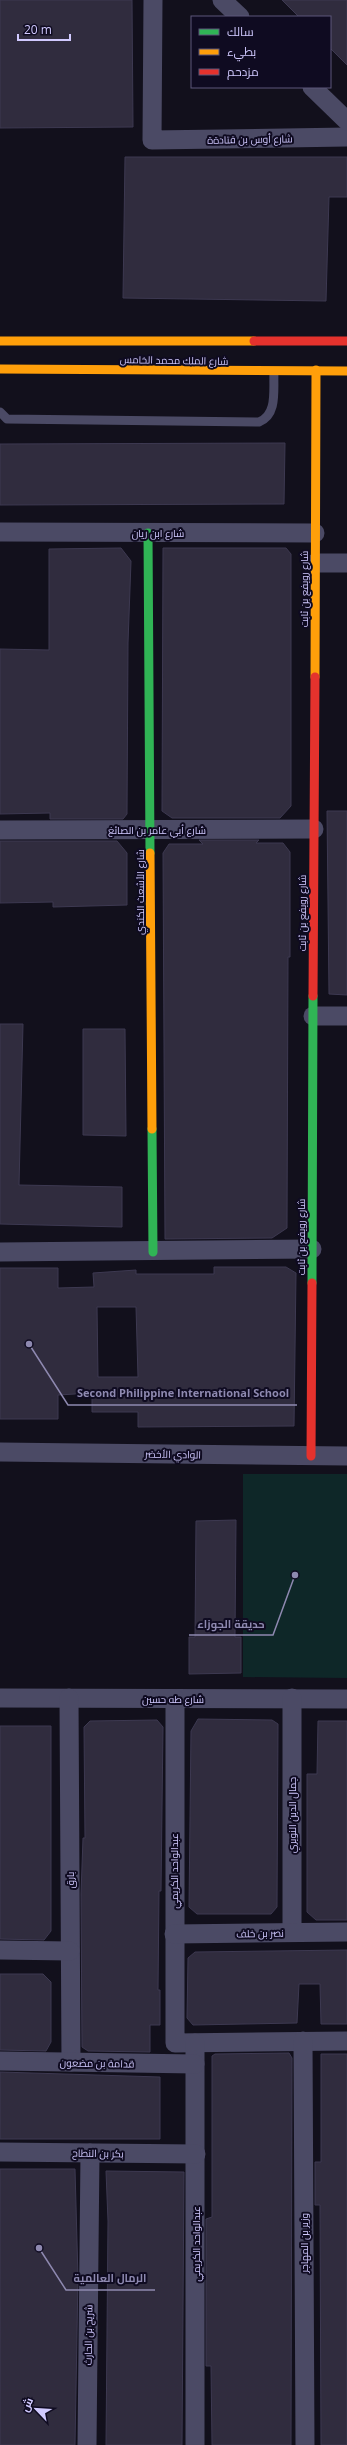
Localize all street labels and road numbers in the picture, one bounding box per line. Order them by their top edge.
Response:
street label: شارع أوس بن قتادةة [207,131,293,147]
street label: شارع الملك محمد الخامس [120,352,228,368]
street label: شارع ابن ريان [132,526,184,540]
street label: شارع رويفع بن ثابت [297,551,311,627]
street label: شارع أبي عامر بن الصائغ [108,823,206,838]
street label: شارع الأشعث الكندي [133,849,148,935]
street label: شارع رويفع بن ثابت [295,875,309,951]
street label: شارع رويفع بن ثابت [294,1199,308,1275]
street label: الوادي الأخضر [144,1446,201,1462]
street label: شارع طه حسين [142,1692,204,1706]
street label: جمال الدين النويري [285,1777,300,1853]
street label: عبدالواحد الكريمي [167,1833,182,1909]
street label: بارق [63,1872,77,1888]
street label: نصر بن خلف [236,1926,284,1940]
street label: قدامة بن مضعون [59,2055,135,2071]
street label: بكر بن النطاح [72,2146,124,2160]
street label: عبدالواحد الكريمي [189,2206,204,2282]
street label: وزير بن المهاجر [297,2213,311,2274]
street label: شريح بن الحارث [80,2305,96,2365]

